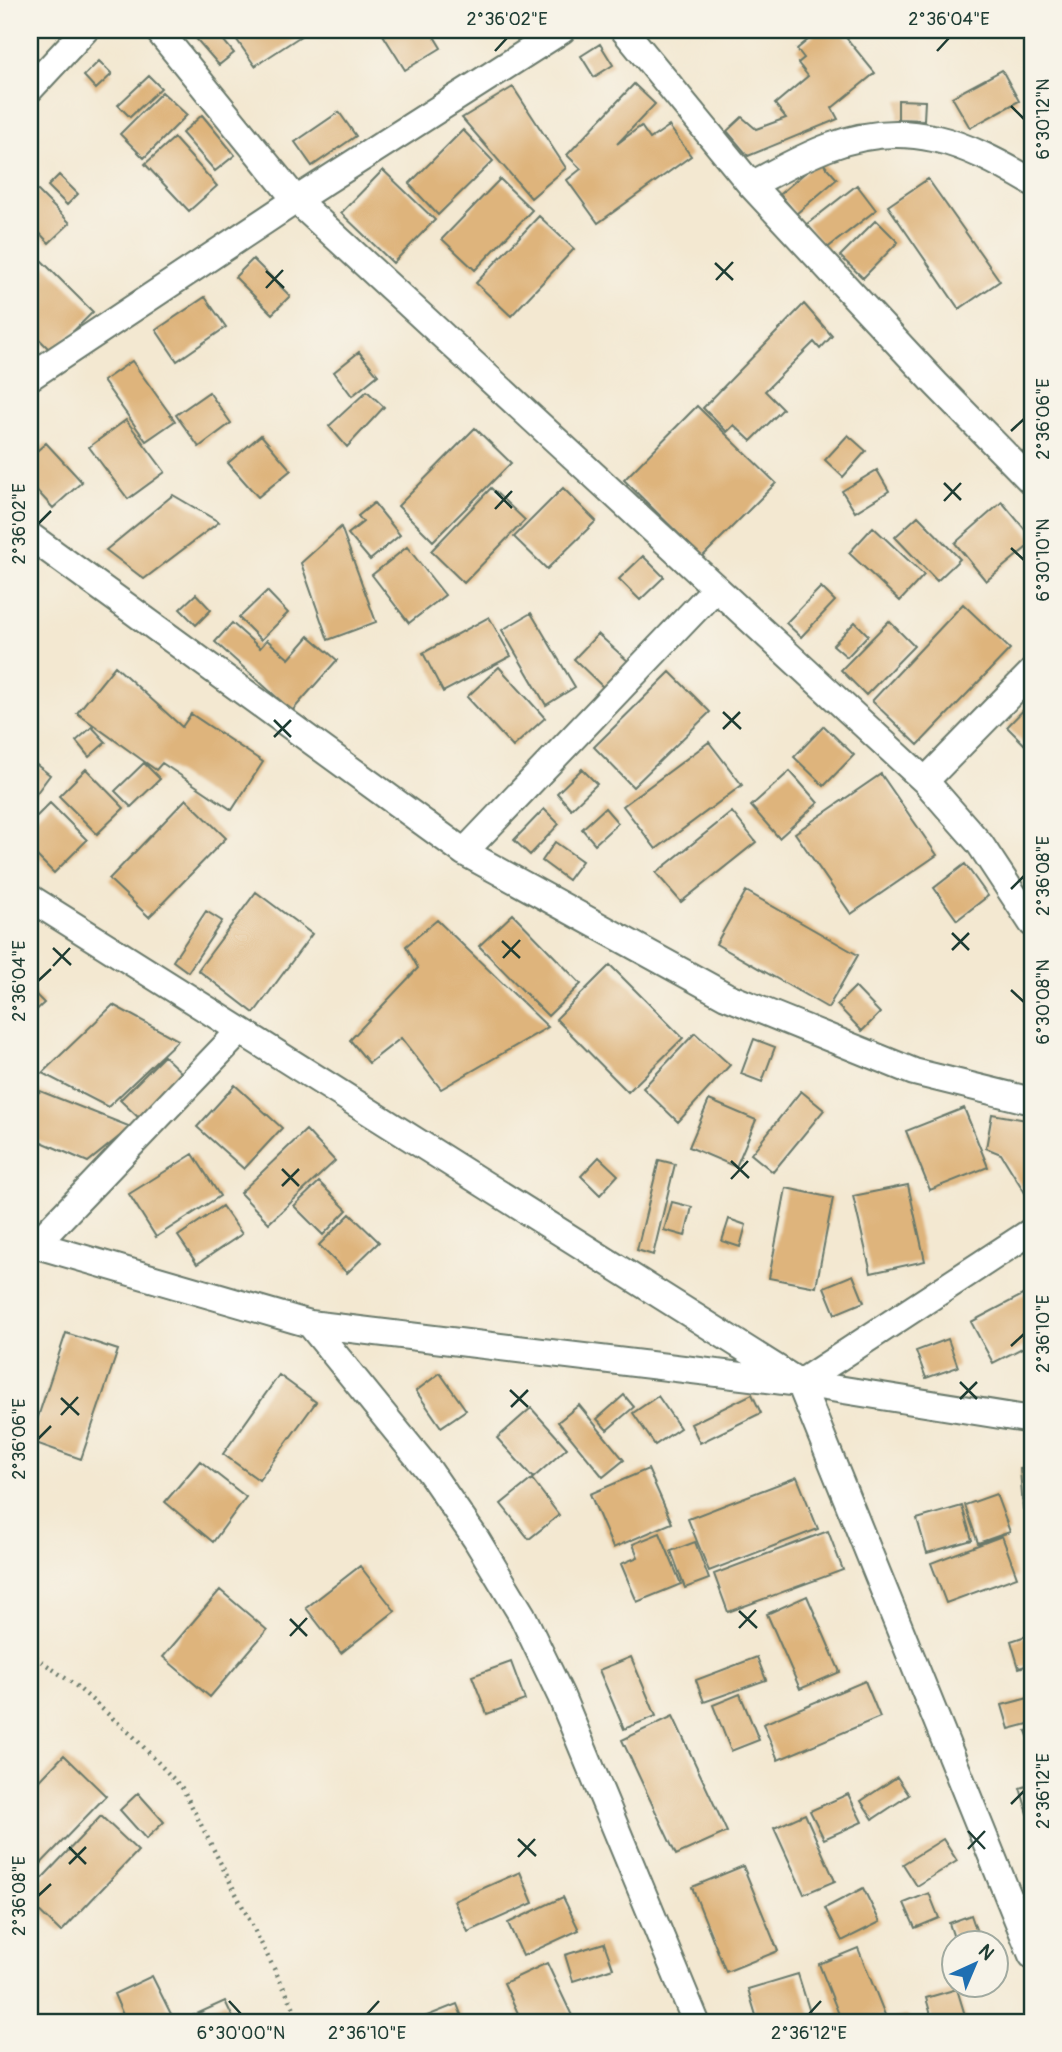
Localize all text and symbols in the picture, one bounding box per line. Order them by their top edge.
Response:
text: 2°36'02"E [466,8,548,31]
text: 2°36'04"E [908,8,990,31]
text: 6°30'12"N [1032,79,1055,159]
text: 2°36'06"E [1032,378,1055,460]
text: 2°36'02"E [8,483,31,565]
text: 6°30'10"N [1032,518,1055,602]
text: 2°36'08"E [1032,836,1055,916]
text: 2°36'04"E [8,940,31,1022]
text: 6°30'08"N [1032,959,1055,1045]
text: 2°36'10"E [1032,1295,1055,1373]
text: 2°36'06"E [8,1398,31,1480]
text: 2°36'12"E [1032,1753,1055,1829]
text: 2°36'08"E [8,1856,31,1936]
north arrow [940,1930,1010,2000]
text: N [973,1939,999,1966]
text: 6°30'00"N [197,2022,285,2045]
text: 2°36'10"E [328,2022,406,2045]
text: 2°36'12"E [771,2022,847,2045]

